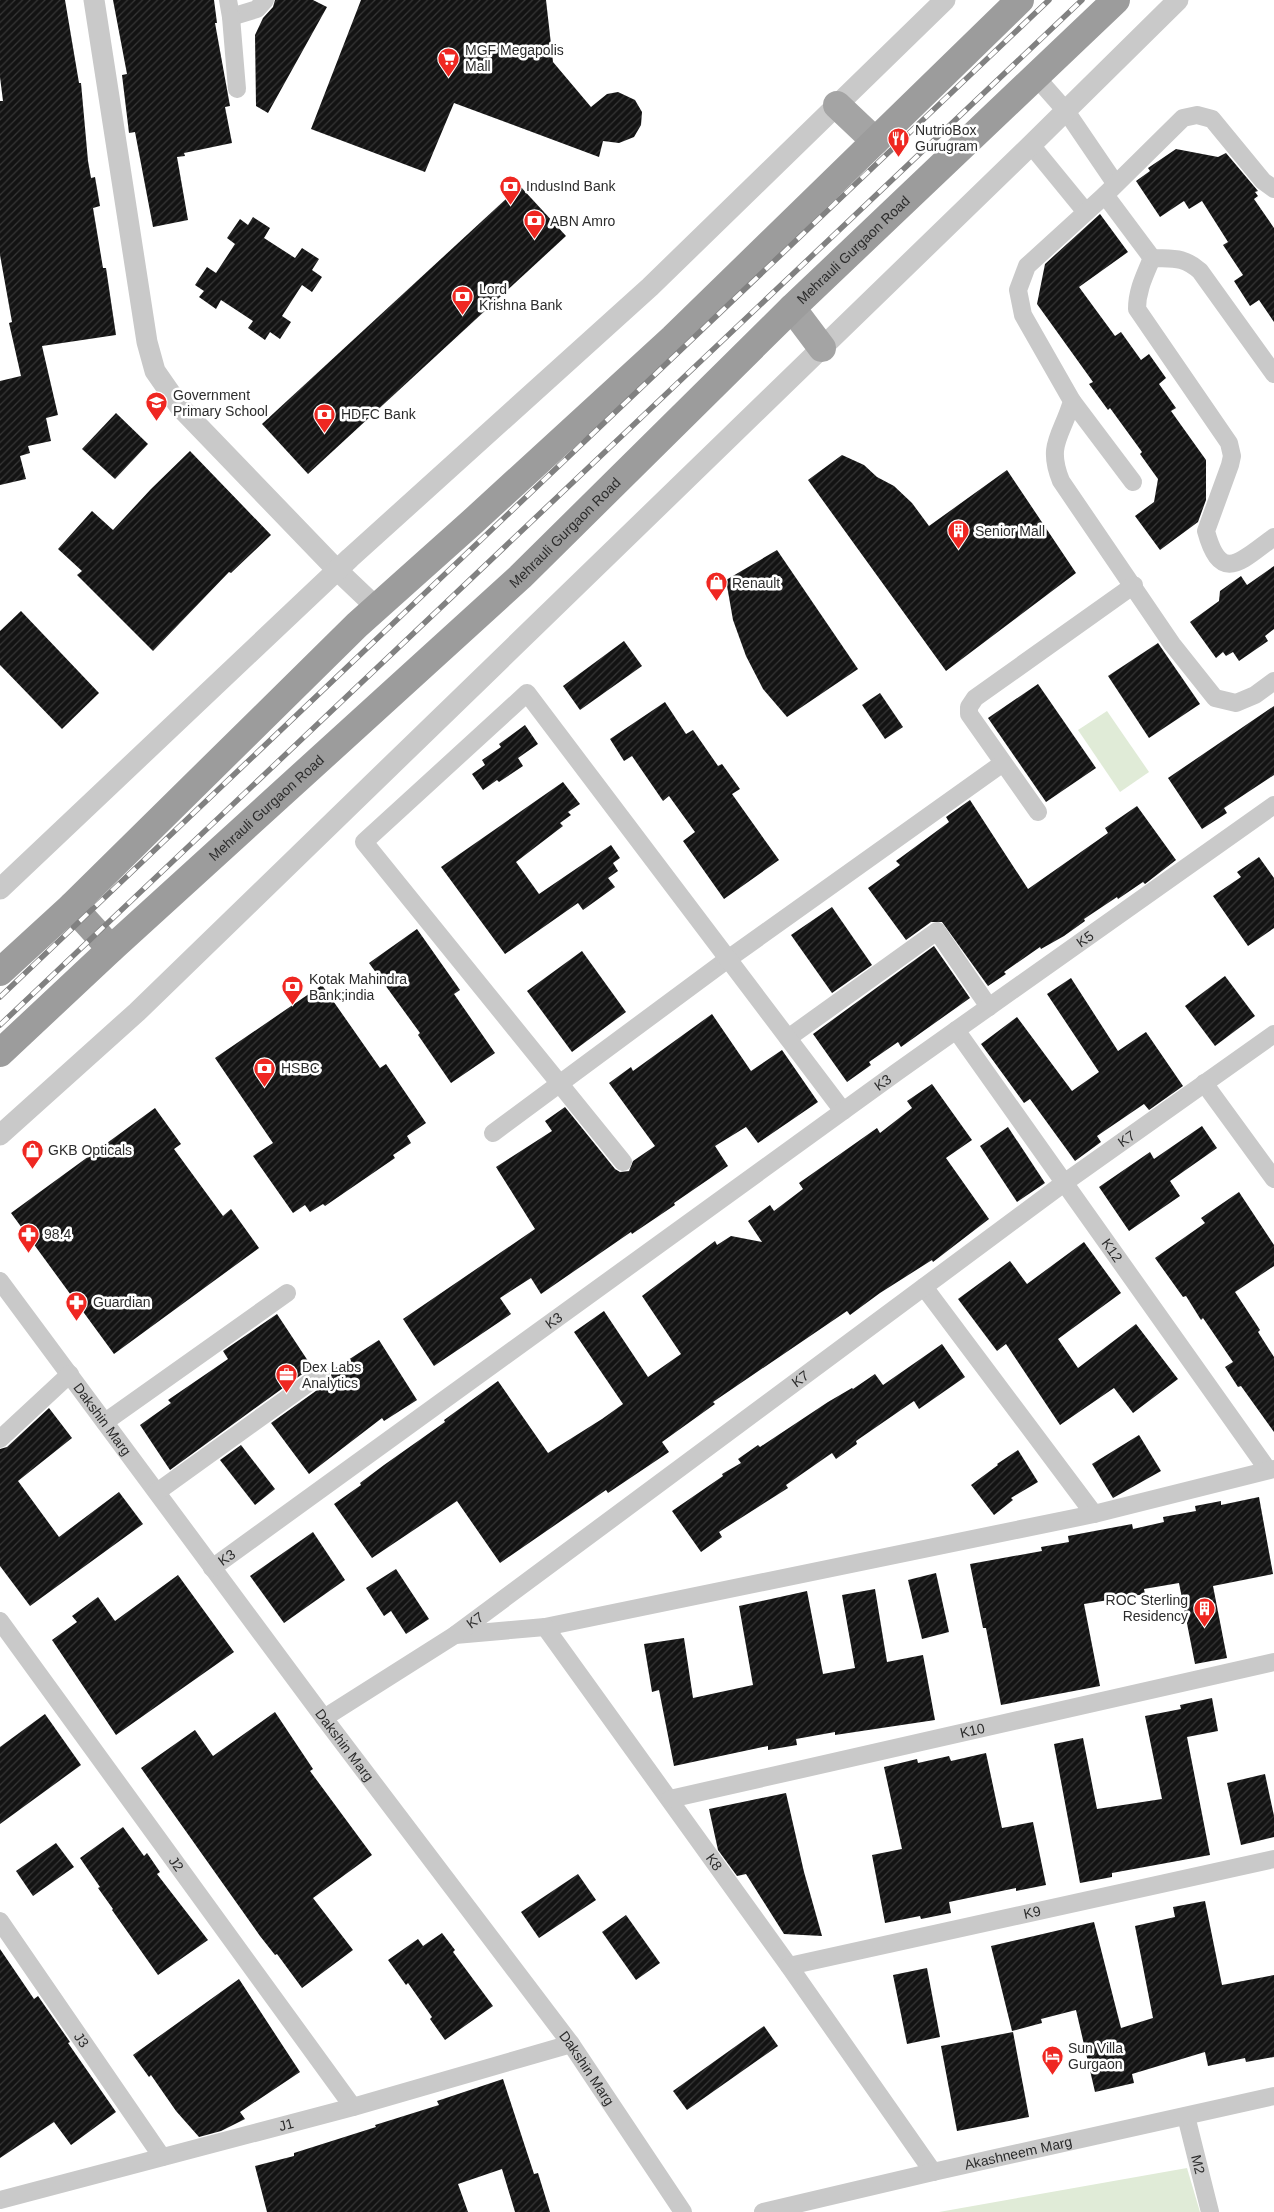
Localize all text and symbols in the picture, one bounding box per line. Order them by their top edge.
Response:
place label: MGF Megapolis Mall [465,42,564,74]
supermarket icon: MGF Megapolis Mall [437,46,461,77]
place label: NutrioBox Gurugram [915,122,978,154]
restaurant icon: NutrioBox Gurugram [887,126,911,157]
bank icon: IndusInd Bank [498,174,522,205]
place label: IndusInd Bank [526,178,617,194]
street label: Mehrauli Gurgaon Road [793,192,913,307]
bank icon: ABN Amro [522,209,546,240]
place label: ABN Amro [550,213,616,229]
place label: Lord Krishna Bank [479,281,563,313]
bank icon: Lord Krishna Bank [451,285,475,316]
place label: Government Primary School [173,387,268,419]
school or university icon: Government Primary School [145,391,169,422]
bank icon: HDFC Bank [313,402,337,433]
place label: HDFC Bank [341,406,417,422]
street label: Mehrauli Gurgaon Road [506,474,624,591]
building icon: Senior Mall [947,519,971,550]
place label: Senior Mall [975,523,1045,539]
shop icon: Renault [704,571,728,602]
place label: Renault [732,575,780,591]
street label: Mehrauli Gurgaon Road [206,752,327,864]
street label: K5 [1073,927,1097,950]
place label: Kotak Mahindra Bank;india [309,971,407,1003]
bank icon: Kotak Mahindra Bank;india [281,975,305,1006]
bank icon: HSBC [253,1056,277,1087]
place label: HSBC [281,1060,320,1076]
street label: K3 [871,1071,894,1094]
street label: K7 [1115,1127,1138,1150]
shop icon: GKB Opticals [20,1138,44,1169]
place label: GKB Opticals [48,1142,132,1158]
pharmacy icon: 98.4 [16,1222,40,1253]
place label: 98.4 [44,1226,71,1242]
street label: K12 [1098,1235,1126,1265]
pharmacy icon: Guardian [65,1290,89,1321]
place label: Guardian [93,1294,151,1310]
street label: K3 [542,1309,566,1332]
place label: Dex Labs Analytics [302,1359,361,1391]
office icon: Dex Labs Analytics [274,1363,298,1394]
street label: K7 [789,1367,812,1390]
street label: Dakshin Marg [70,1380,135,1459]
street label: K3 [215,1546,238,1569]
place label: ROC Sterling Residency [1106,1592,1188,1624]
building icon: ROC Sterling Residency [1192,1596,1216,1627]
street label: K7 [463,1608,487,1632]
street label: Dakshin Marg [312,1706,377,1784]
street label: K10 [958,1720,986,1741]
street label: K8 [703,1850,726,1874]
street label: J2 [165,1853,187,1875]
street label: K9 [1022,1903,1042,1922]
street label: Dakshin Marg [556,2028,618,2109]
street label: J3 [71,2029,92,2051]
place label: Sun Villa Gurgaon [1068,2040,1123,2072]
hotel icon: Sun Villa Gurgaon [1040,2044,1064,2075]
street label: J1 [277,2115,296,2134]
street label: Akashneem Marg [963,2133,1074,2173]
street label: M2 [1188,2153,1208,2176]

